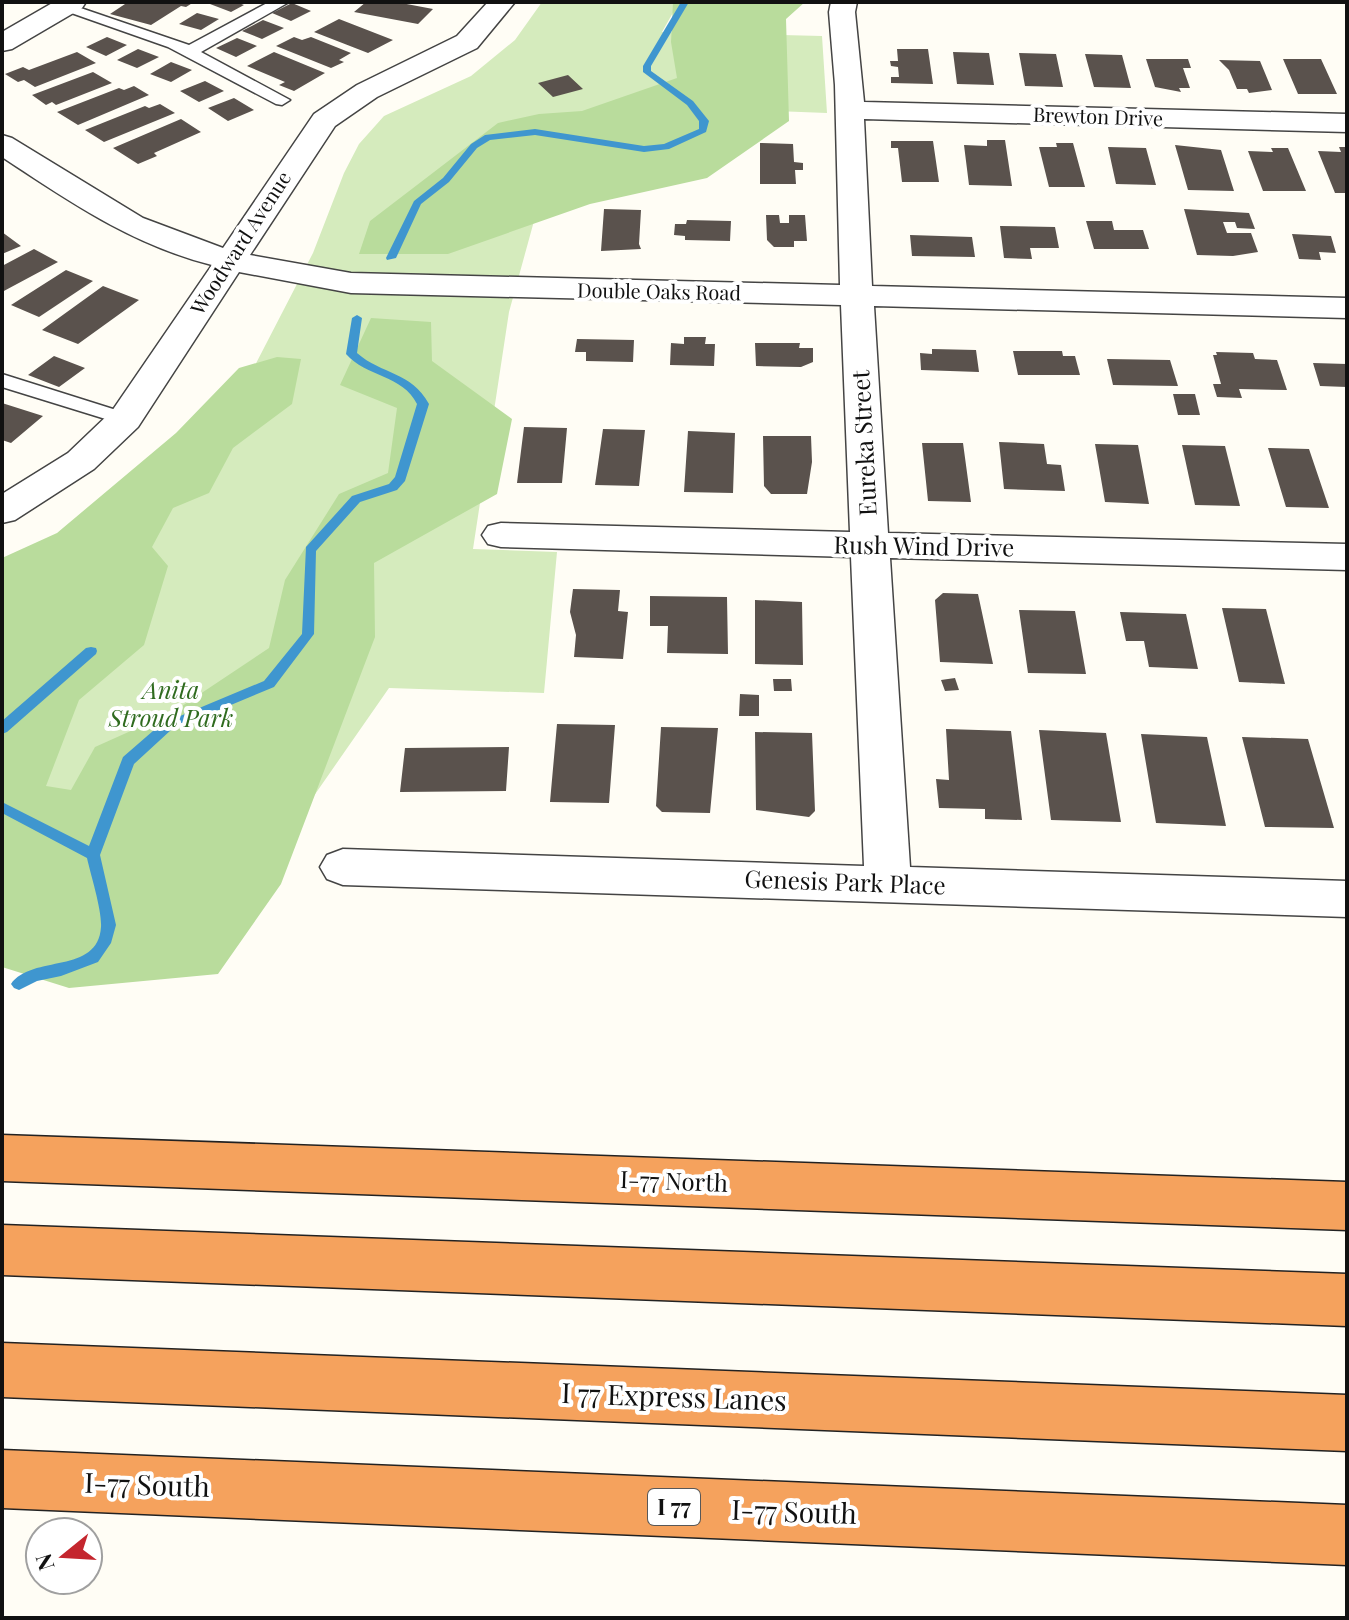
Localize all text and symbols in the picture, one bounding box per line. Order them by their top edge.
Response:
street label: Brewton Drive [1033,100,1164,131]
street label: Woodward Avenue [183,165,296,320]
street label: Double Oaks Road [577,276,742,305]
street label: Eureka Street [843,369,883,517]
street label: Rush Wind Drive [833,527,1015,563]
park label: Anita Stroud Park [108,673,233,733]
street label: Genesis Park Place [744,861,946,901]
street label: I-77 North [620,1162,729,1198]
street label: I 77 Express Lanes [561,1373,787,1418]
street label: I-77 South [84,1463,211,1504]
road number: I 77 [648,1489,700,1525]
street label: I-77 South [731,1490,858,1531]
north arrow [24,1516,104,1596]
text: N [27,1550,61,1575]

